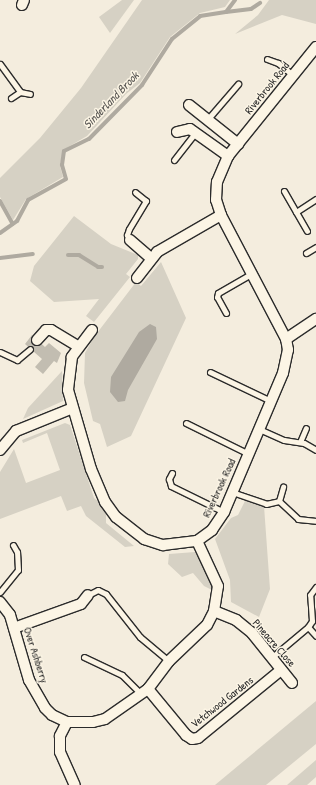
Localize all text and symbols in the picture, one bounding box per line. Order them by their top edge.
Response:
street label: Riverbrook Road [242,59,292,117]
water label: Sinderland Brook [80,68,142,132]
street label: Riverbrook Road [200,457,238,519]
street label: Pineacre Close [250,616,298,670]
street label: Over Ashberry [21,625,51,685]
street label: Vetchwood Gardens [188,673,256,731]

